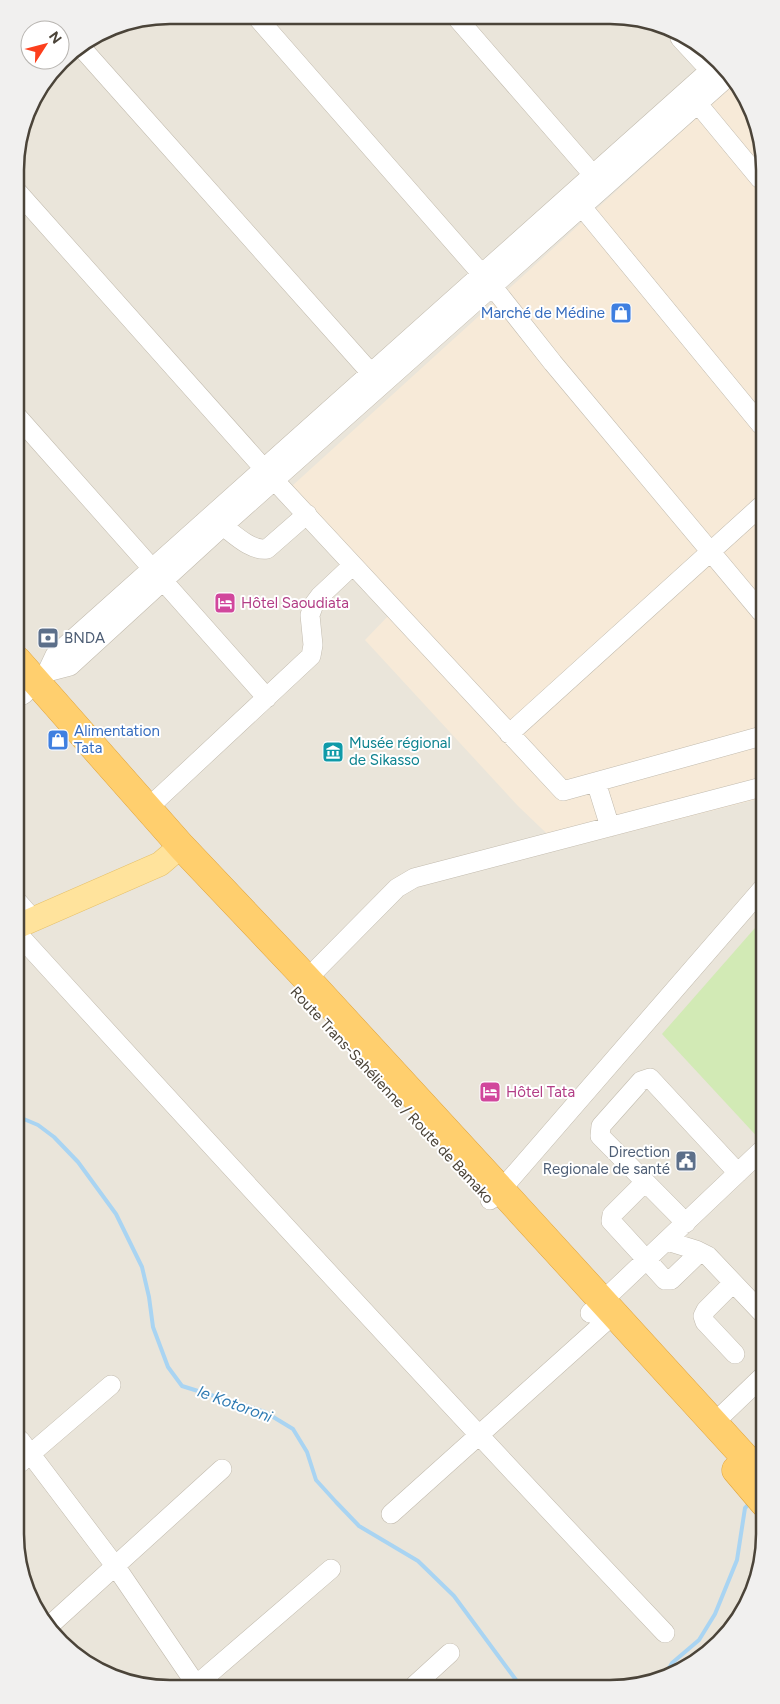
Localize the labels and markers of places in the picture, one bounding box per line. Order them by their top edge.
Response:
shop icon: Marché de Médine [609,301,633,325]
place label: Marché de Médine [481,304,605,322]
hotel icon: Hôtel Saoudiata [213,591,237,615]
place label: Hôtel Saoudiata [241,594,349,612]
bank icon: BNDA [36,626,60,650]
place label: BNDA [64,629,105,647]
place label: Alimentation Tata [74,722,160,757]
shop icon: Alimentation Tata [46,728,70,752]
place label: Musée régional de Sikasso [349,734,451,769]
museum icon: Musée régional de Sikasso [321,740,345,764]
hotel icon: Hôtel Tata [478,1080,502,1104]
place label: Hôtel Tata [506,1083,575,1101]
place label: Direction Regionale de santé [543,1143,670,1178]
public building icon: Direction Regionale de santé [674,1149,698,1173]

